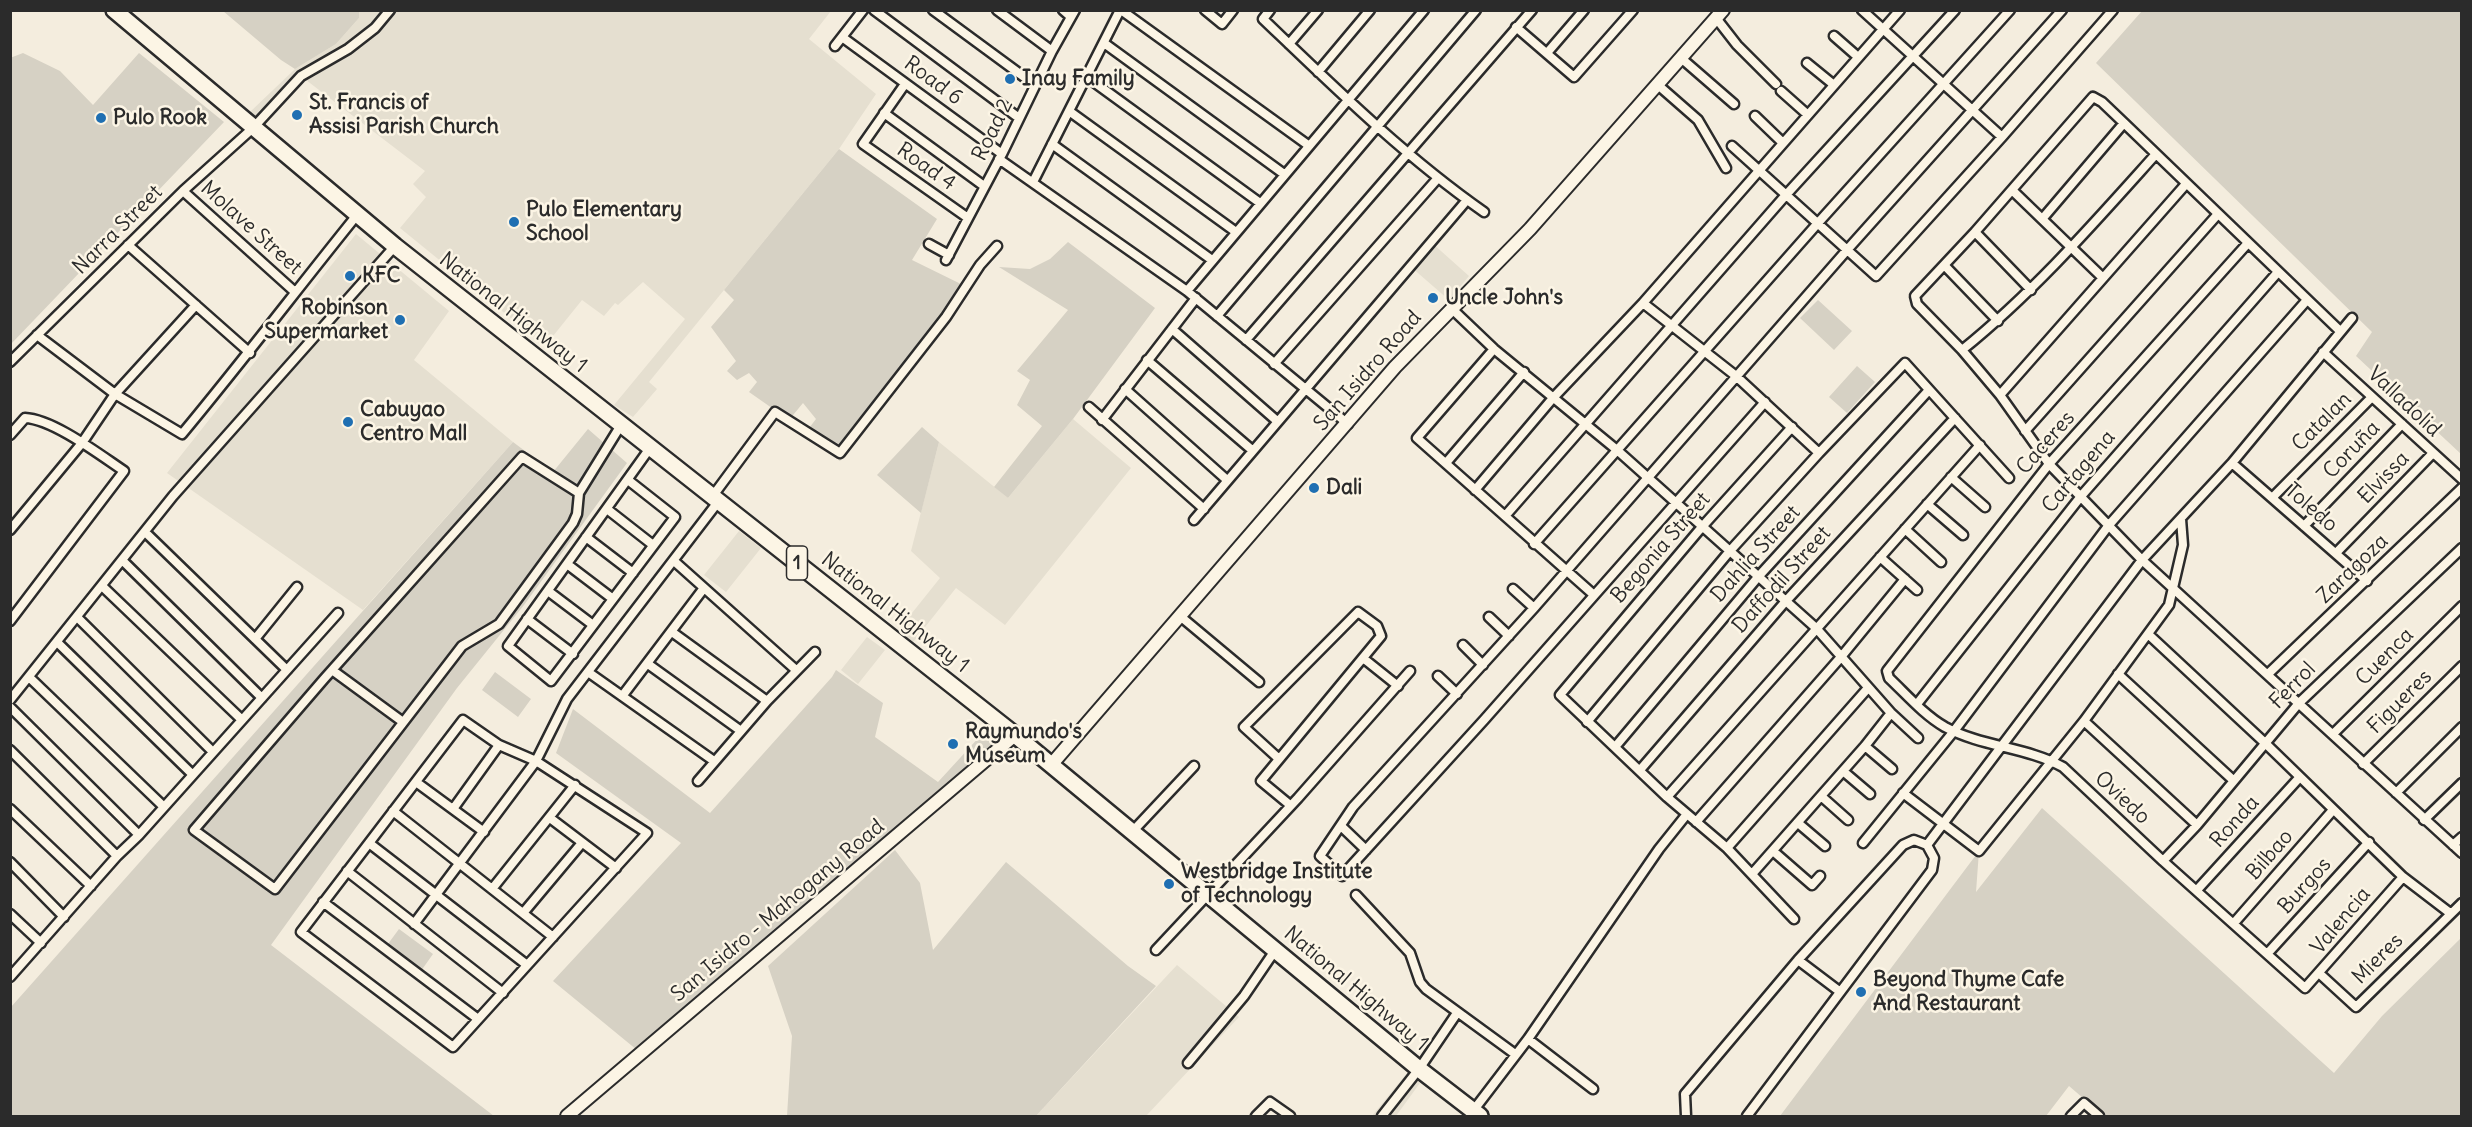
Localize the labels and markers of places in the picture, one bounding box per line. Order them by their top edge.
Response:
place label: Inay Family [1022,66,1135,92]
marker: Inay Family [1003,72,1017,86]
place label: St. Francis of Assisi Parish Church [309,90,499,140]
place label: Pulo Rook [113,105,207,131]
marker: St. Francis of Assisi Parish Church [290,108,304,122]
marker: Pulo Rook [94,111,108,125]
place label: Pulo Elementary School [526,197,682,247]
marker: Pulo Elementary School [507,215,521,229]
place label: KFC [362,263,400,289]
marker: KFC [343,269,357,283]
place label: Uncle John's [1445,285,1563,311]
marker: Uncle John's [1426,291,1440,305]
place label: Robinson Supermarket [264,295,388,345]
marker: Robinson Supermarket [393,313,407,327]
place label: Cabuyao Centro Mall [360,397,467,447]
marker: Cabuyao Centro Mall [341,415,355,429]
place label: Dali [1326,475,1362,501]
marker: Dali [1307,481,1321,495]
place label: Raymundo's Museum [965,719,1082,769]
marker: Raymundo's Museum [946,737,960,751]
place label: Westbridge Institute of Technology [1181,859,1373,909]
marker: Westbridge Institute of Technology [1162,877,1176,891]
place label: Beyond Thyme Cafe And Restaurant [1873,967,2064,1017]
marker: Beyond Thyme Cafe And Restaurant [1854,985,1868,999]

